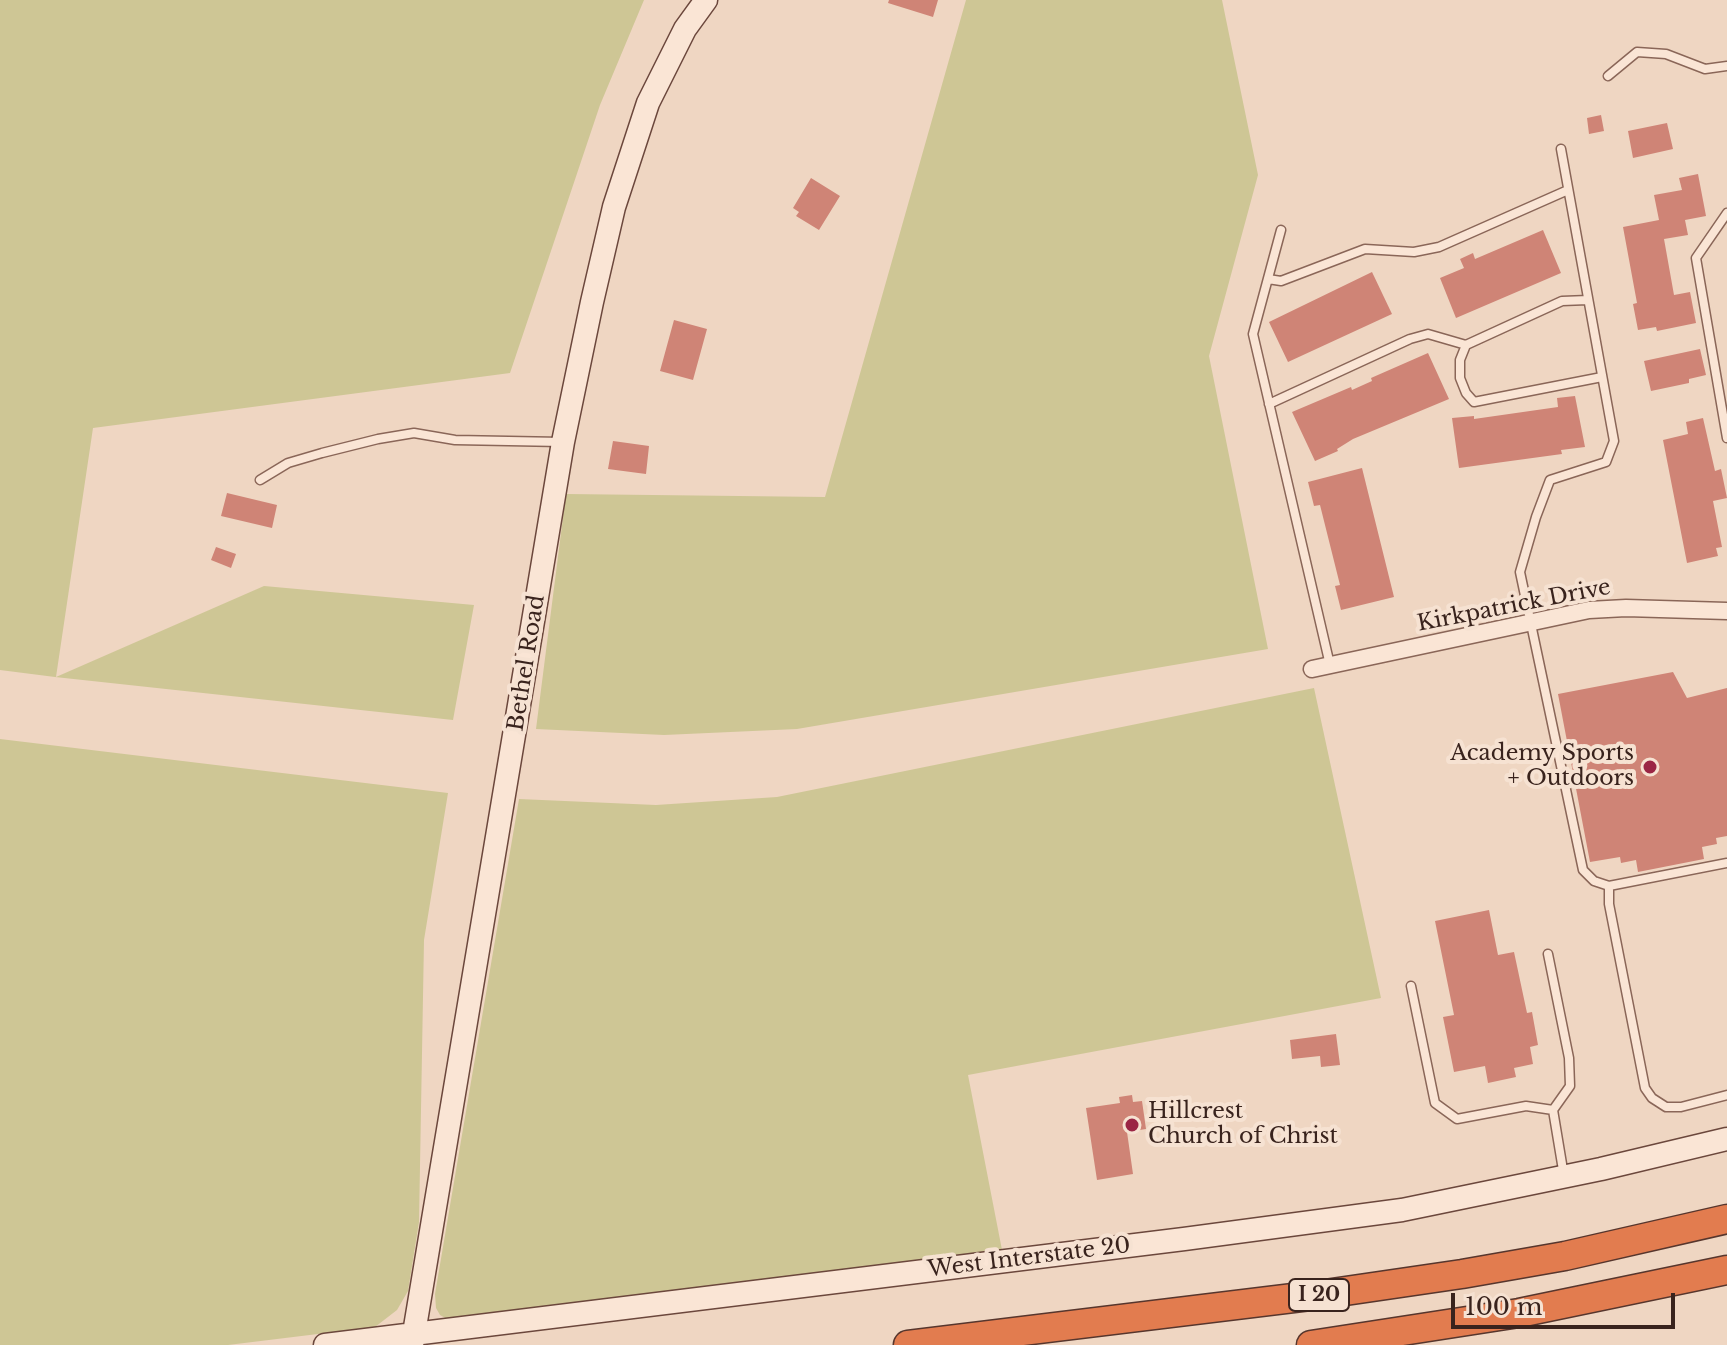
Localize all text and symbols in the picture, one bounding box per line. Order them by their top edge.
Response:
street label: Kirkpatrick Drive [1415,574,1613,638]
street label: Bethel Road [503,593,551,733]
place label: Academy Sports + Outdoors [1450,741,1634,792]
marker: Academy Sports + Outdoors [1641,758,1659,776]
place label: Hillcrest Church of Christ [1148,1099,1338,1150]
marker: Hillcrest Church of Christ [1123,1116,1141,1134]
street label: West Interstate 20 [926,1232,1132,1284]
scale bar [1455,1277,1679,1327]
road number: I 20 [1289,1279,1349,1311]
text: 100 m [1465,1292,1543,1321]

